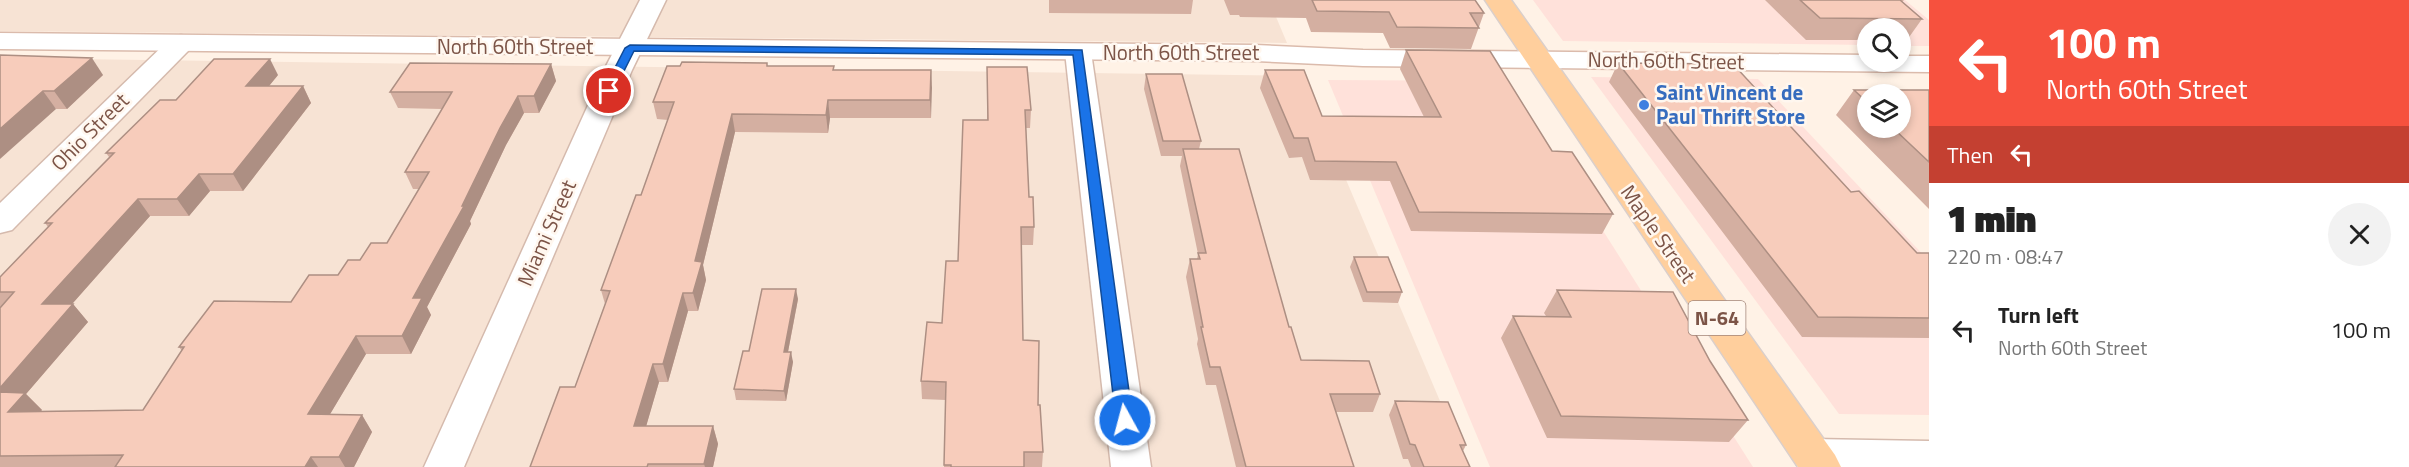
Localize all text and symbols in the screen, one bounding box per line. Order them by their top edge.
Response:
text: 100 m [2046,10,2161,74]
map controls [1857,18,1911,138]
button: search [1857,18,1911,72]
icon: left [1947,24,2025,102]
street label: North 60th Street [437,30,594,62]
street label: North 60th Street [1103,36,1260,68]
street label: North 60th Street [1587,43,1745,77]
pin [583,65,634,116]
text: North 60th Street [2046,68,2247,109]
icon: arrive [592,74,625,107]
place label: Saint Vincent de Paul Thrift Store [1656,76,1805,132]
street label: Ohio Street [43,84,136,178]
button: layers [1857,84,1911,138]
marker: Saint Vincent de Paul Thrift Store [1637,98,1651,112]
text: Then [1947,138,1993,172]
icon: left [2005,138,2038,171]
street label: Miami Street [508,174,584,291]
street label: Maple Street [1613,178,1705,290]
text: 1 min [1947,191,2036,246]
button: close [2328,203,2391,266]
text: 220 m · 08:47 [1947,241,2064,272]
text: Turn left [1998,298,2079,332]
road number: N-64 [1688,301,1746,335]
text: 100 m [2331,313,2391,347]
icon: left [1947,314,1980,347]
text: North 60th Street [1998,332,2147,363]
position arrow [1093,388,1157,452]

